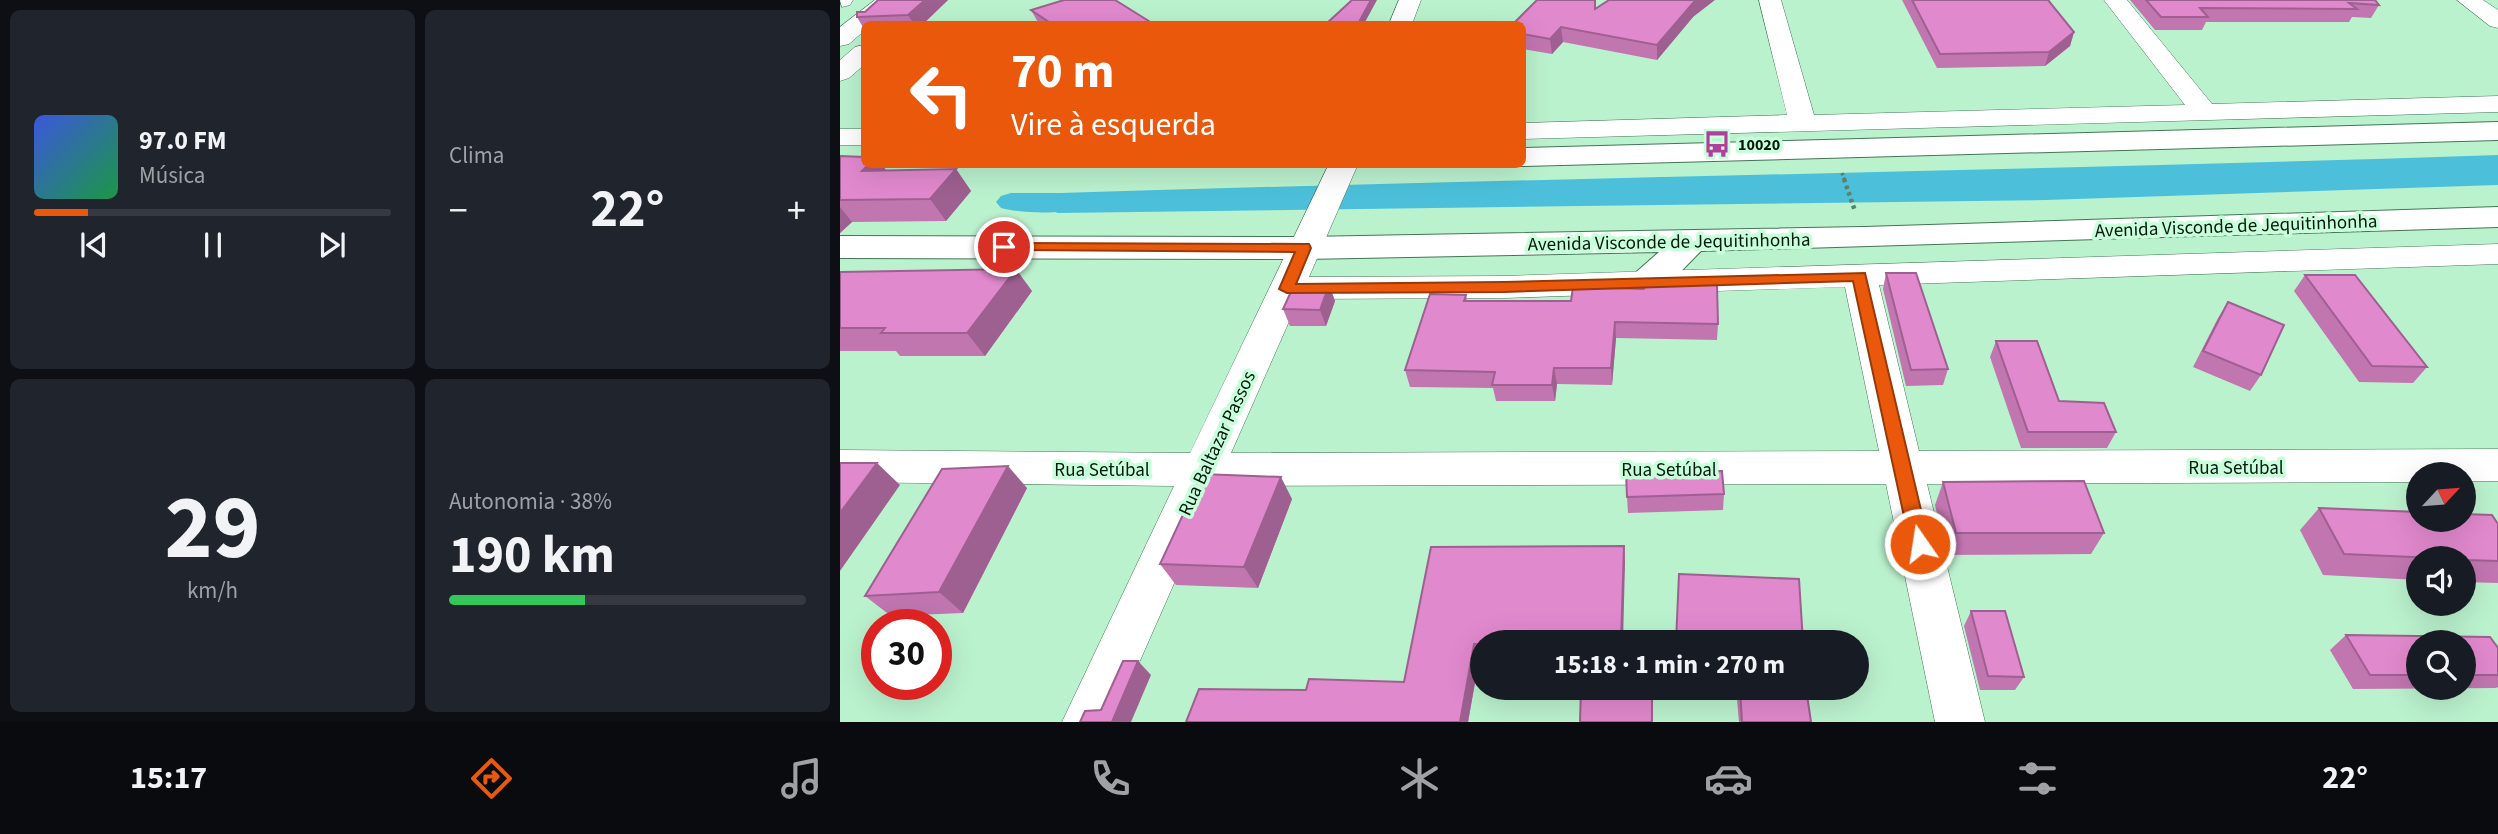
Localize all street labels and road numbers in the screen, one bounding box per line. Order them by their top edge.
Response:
street label: Avenida Visconde de Jequitinhonha [2094,208,2378,245]
street label: Avenida Visconde de Jequitinhonha [1527,227,1811,258]
street label: Rua Baltazar Passos [1172,367,1263,520]
street label: Rua Setúbal [2188,455,2284,482]
street label: Rua Setúbal [1054,457,1150,484]
street label: Rua Setúbal [1621,457,1717,484]

